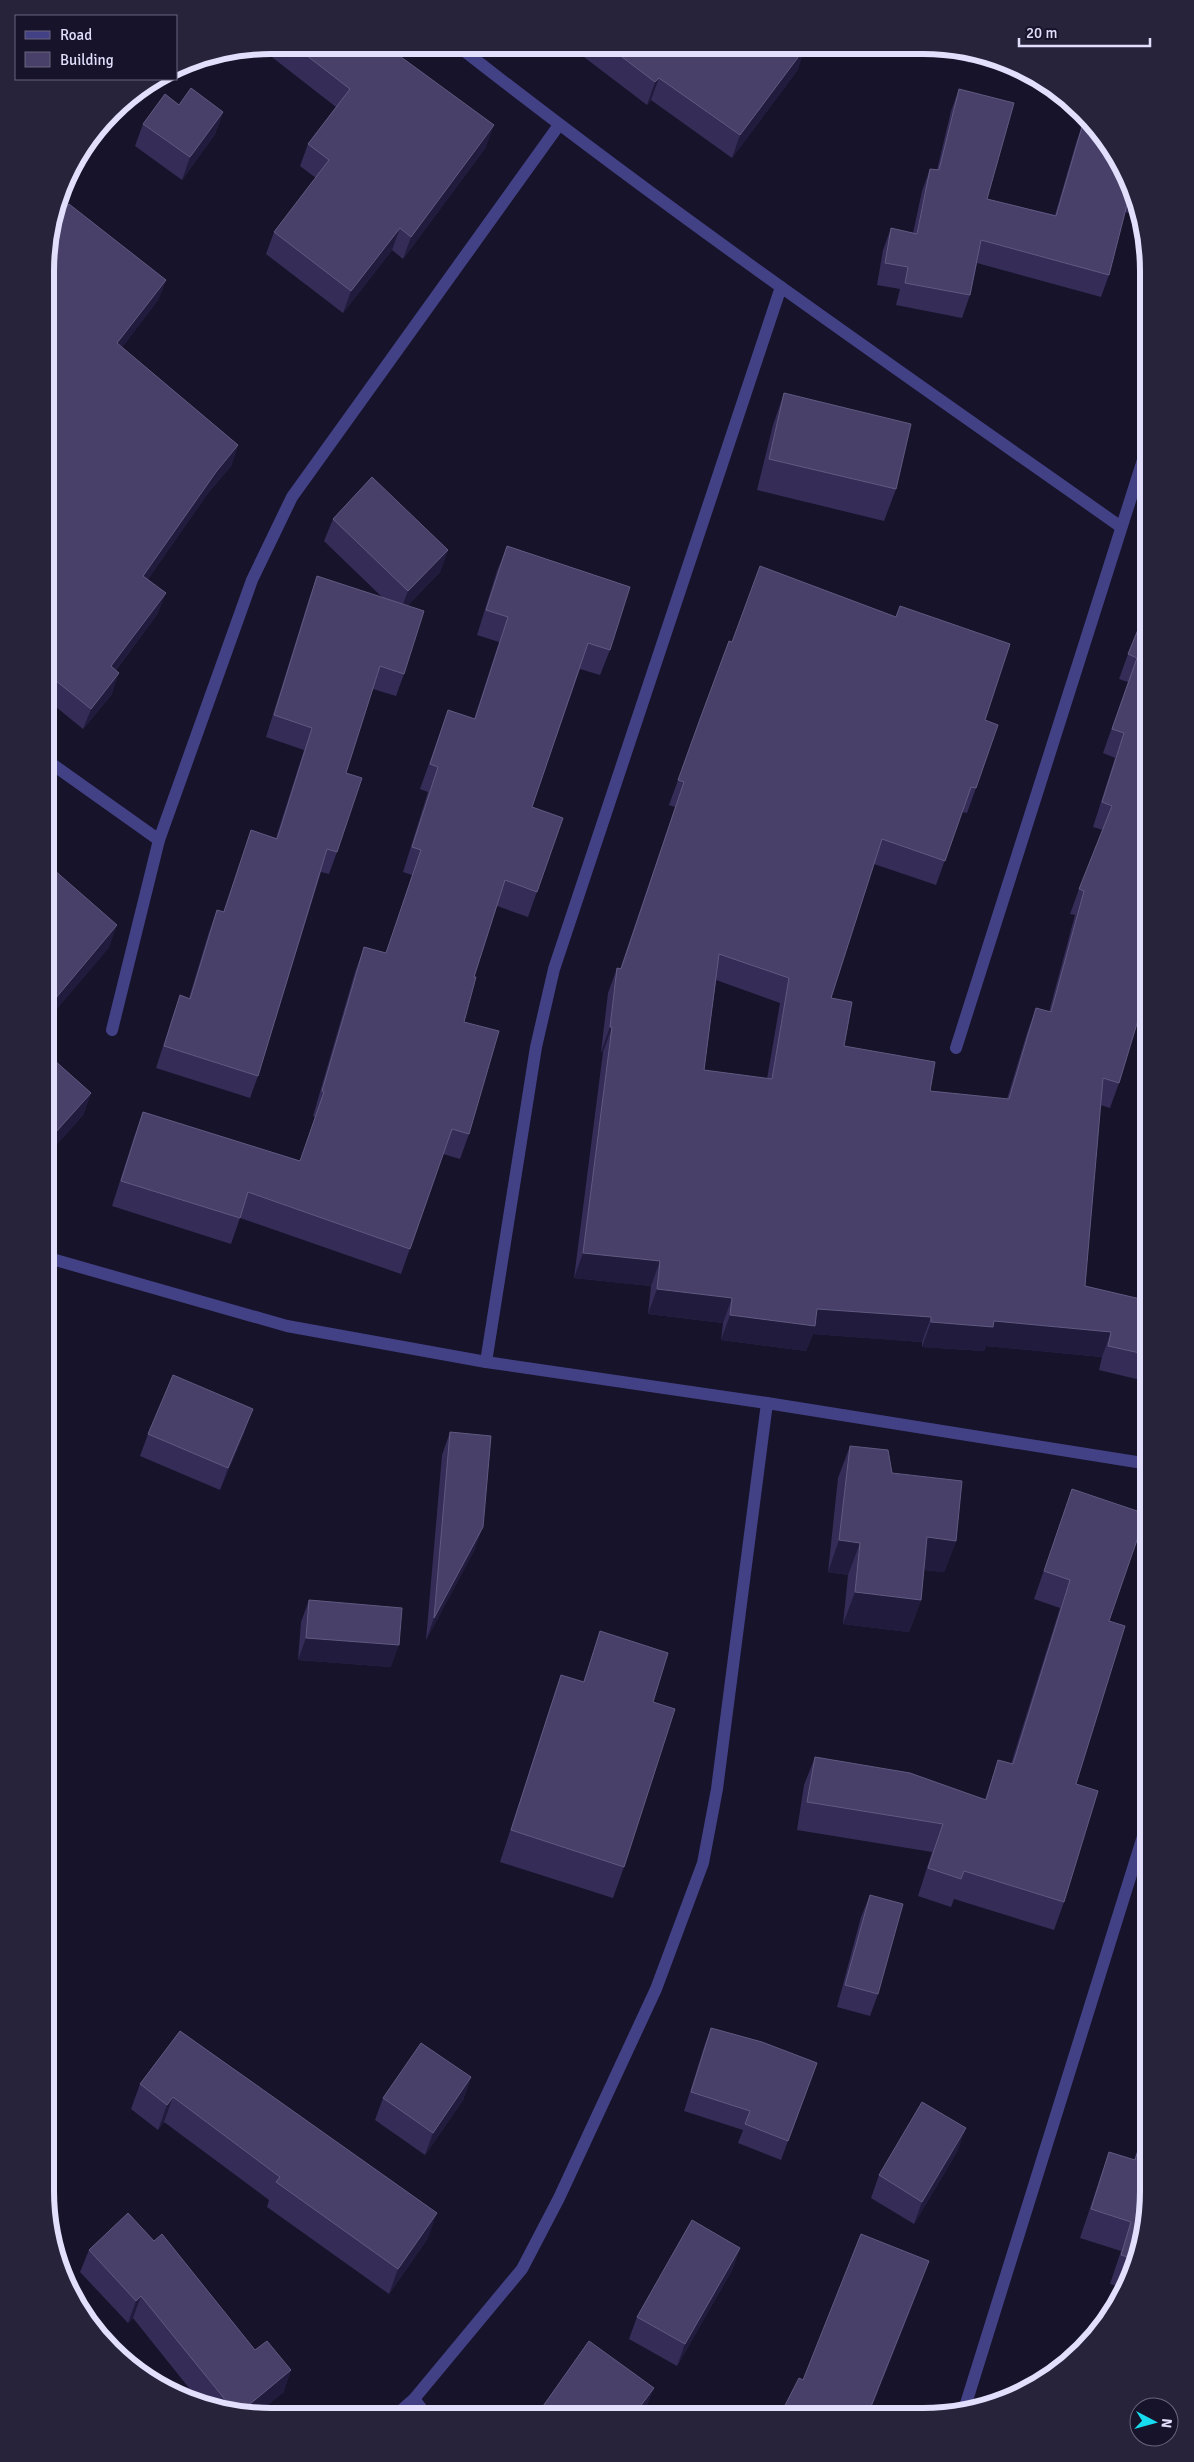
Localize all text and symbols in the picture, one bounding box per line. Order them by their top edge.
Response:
legend [15,15,178,80]
scale bar [1019,15,1150,47]
text: 20 m [1026,24,1057,42]
text: Road [60,26,92,44]
text: Building [60,51,114,69]
north arrow [1129,2397,1179,2447]
text: N [1157,2418,1175,2429]

